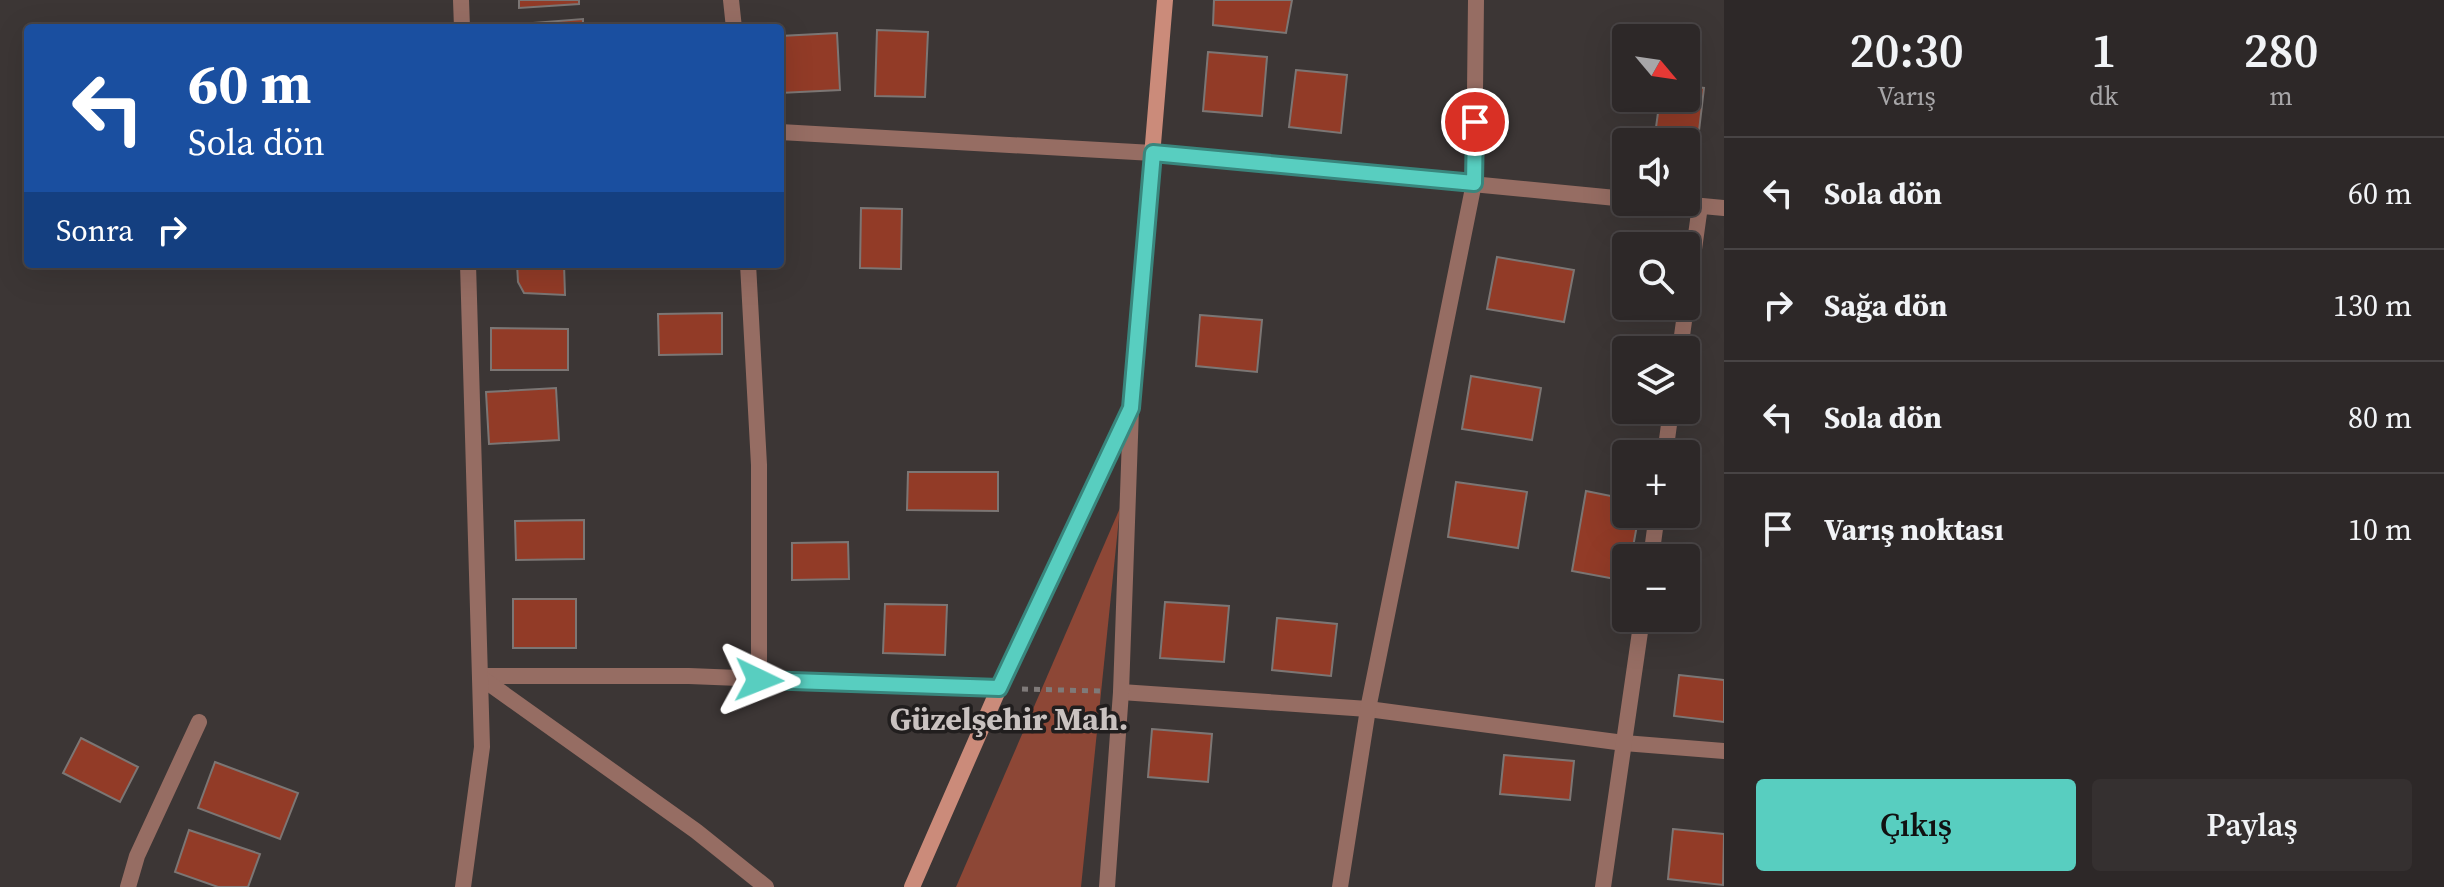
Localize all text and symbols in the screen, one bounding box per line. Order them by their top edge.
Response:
text: 20:30 [1849,17,1964,83]
text: 1 [2091,17,2116,83]
text: 280 [2244,17,2319,83]
north arrow [1612,24,1700,112]
map controls [1612,24,1700,632]
text: 60 m [188,45,311,122]
icon: left [56,56,160,160]
text: Varış [1877,78,1936,114]
text: dk [2089,78,2118,114]
text: m [2269,78,2293,114]
pin [1441,88,1509,156]
icon: arrive [1453,100,1497,144]
text: Sola dön [188,118,325,167]
button: sound [1612,128,1700,216]
icon: left [1756,171,1800,215]
text: Sola dön [1824,173,1942,214]
text: 60 m [2348,173,2412,214]
icon: right [150,208,194,252]
text: Sonra [56,210,134,251]
button: search [1612,232,1700,320]
icon: right [1756,283,1800,327]
text: Sağa dön [1824,285,1947,326]
text: 130 m [2333,285,2412,326]
button: layers [1612,336,1700,424]
icon: left [1756,395,1800,439]
text: Sola dön [1824,397,1942,438]
text: 80 m [2348,397,2412,438]
button: + [1612,440,1700,528]
icon: arrive [1756,507,1800,551]
text: Varış noktası [1824,509,2004,550]
text: 10 m [2348,509,2412,550]
button: − [1612,544,1700,632]
position arrow [717,638,801,722]
district label: Güzelşehir Mah. [890,697,1128,741]
button: Çıkış [1756,779,2076,871]
button: Paylaş [2092,779,2412,871]

